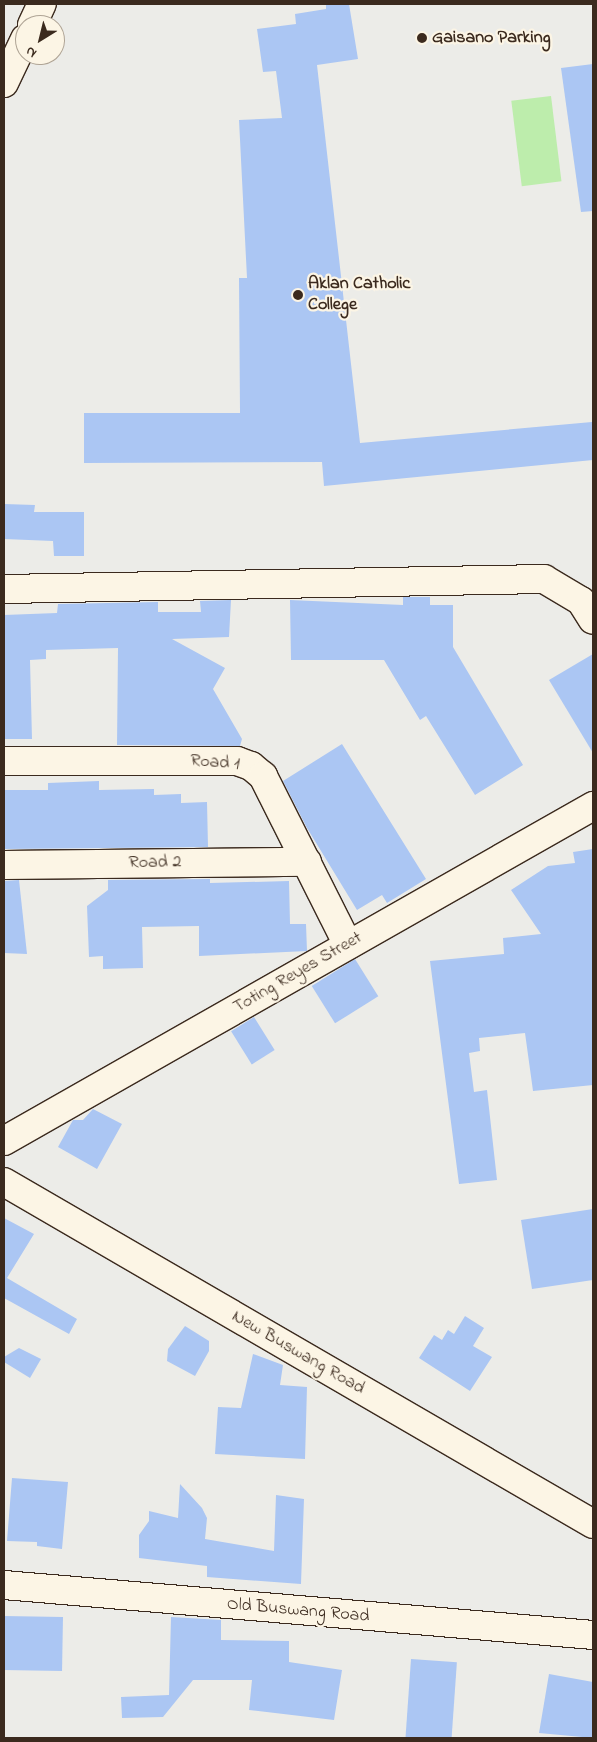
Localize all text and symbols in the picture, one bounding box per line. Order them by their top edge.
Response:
north arrow [15,15,65,65]
place label: Gaisano Parking [432,27,551,49]
marker: Gaisano Parking [416,32,428,44]
text: N [21,40,41,63]
place label: Aklan Catholic College [308,274,410,316]
marker: Aklan Catholic College [292,289,304,301]
street label: Road 1 [190,751,240,775]
street label: Road 2 [129,852,181,874]
street label: Toting Reyes Street [230,927,366,1019]
street label: New Buswang Road [228,1306,368,1400]
street label: Old Buswang Road [226,1594,370,1628]

